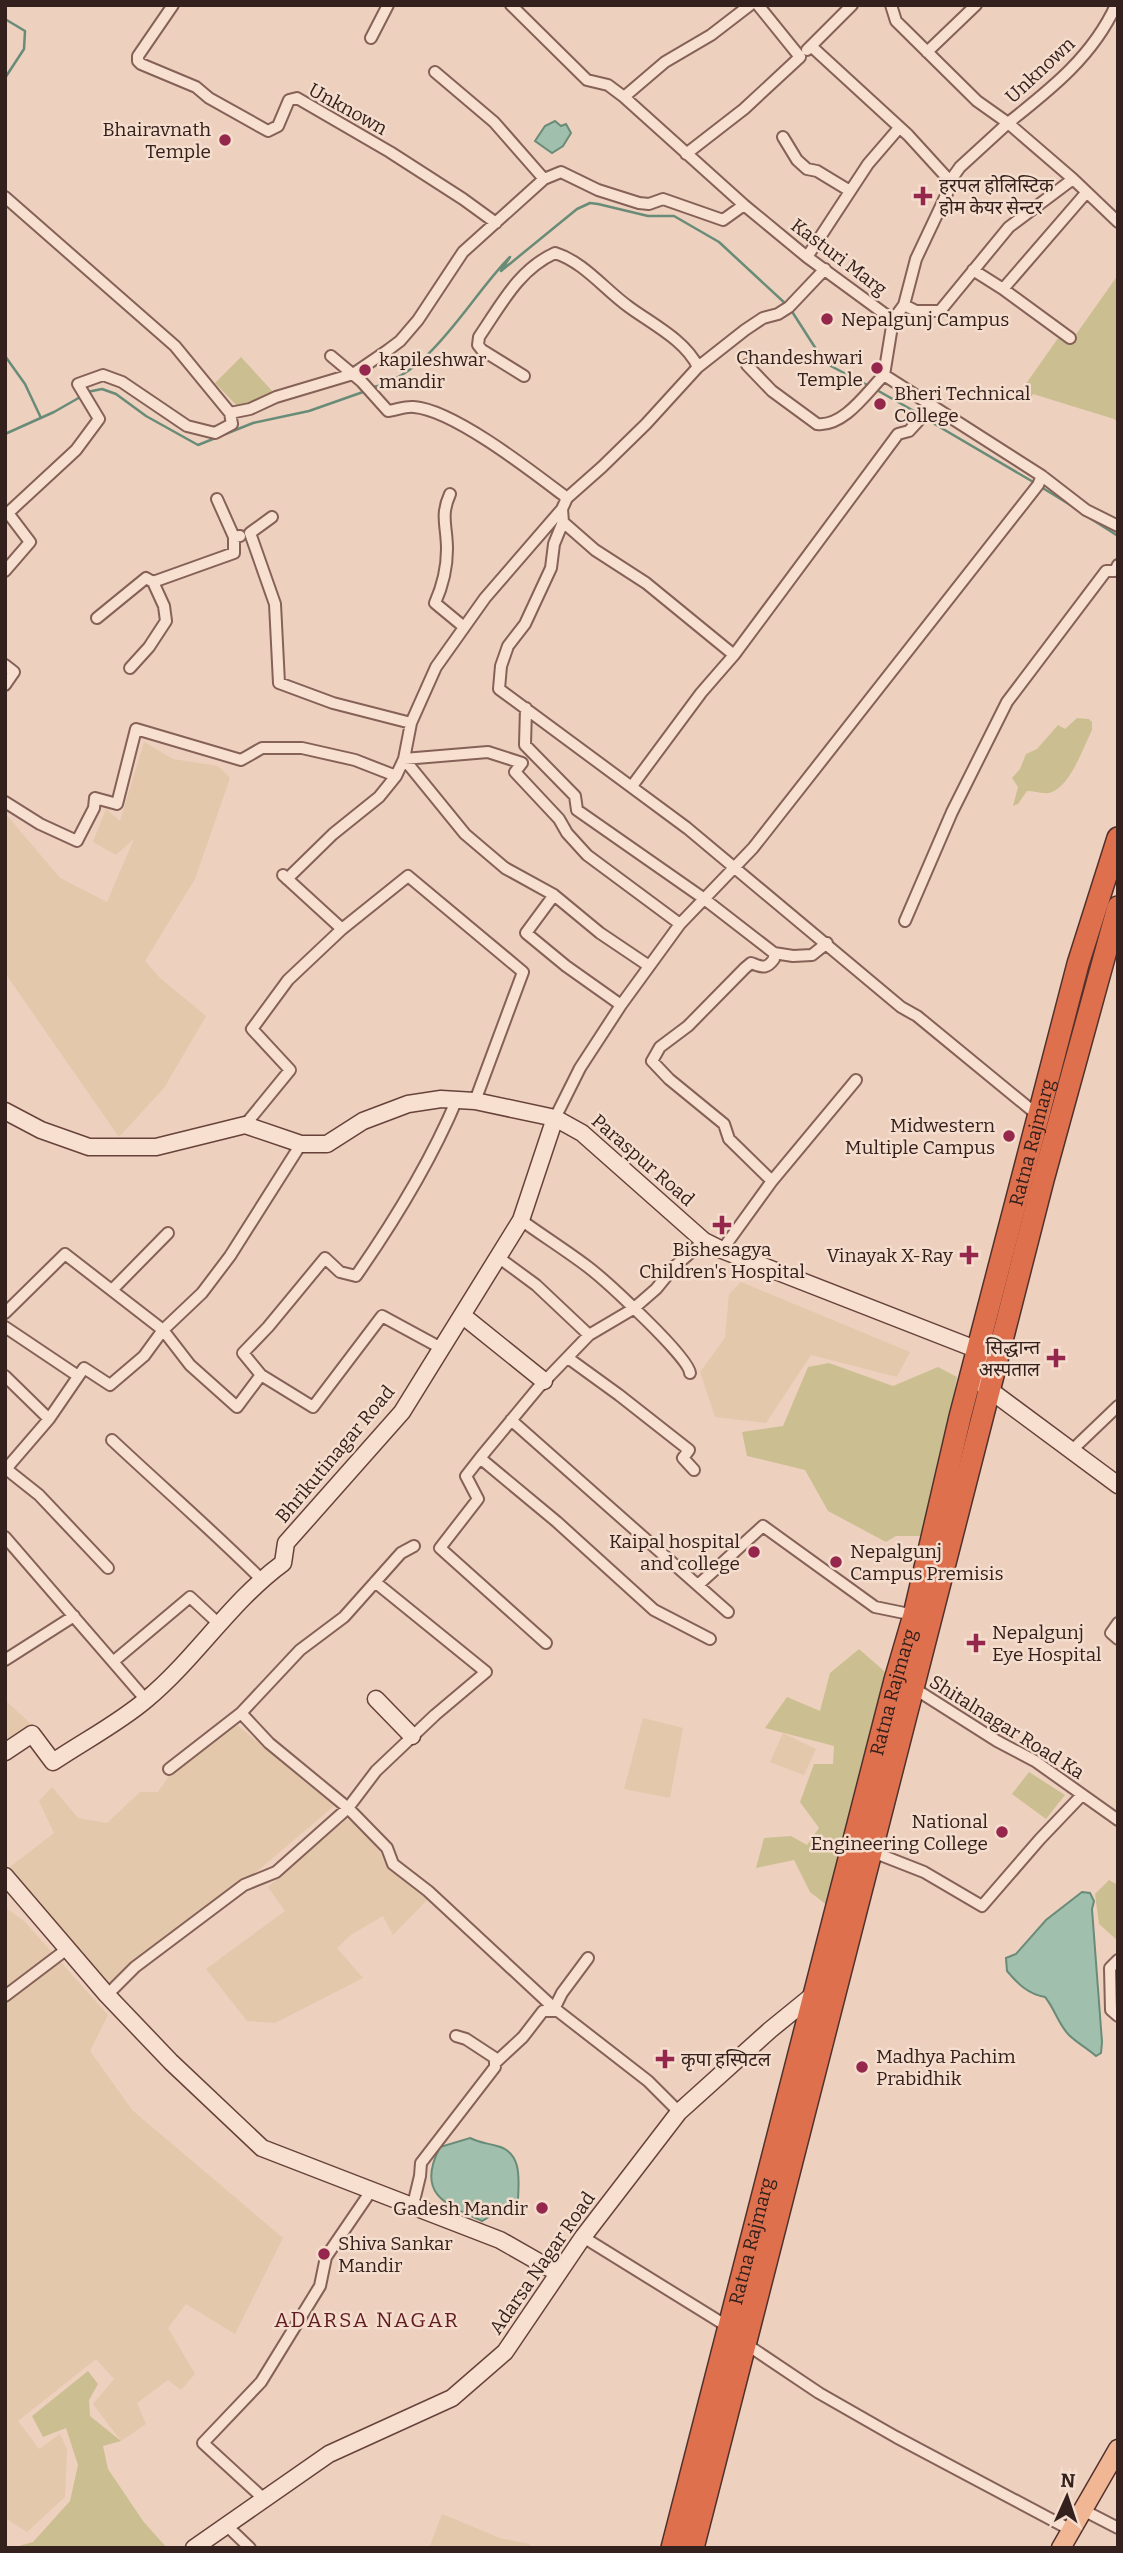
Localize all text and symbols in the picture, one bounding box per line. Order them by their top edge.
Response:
street label: Unknown [1001,32,1079,108]
street label: Unknown [305,78,391,140]
place label: Bhairavnath Temple [103,118,211,163]
marker: Bhairavnath Temple [217,132,233,148]
place label: हरपल होलिस्टिक होम केयर सेन्टर [939,174,1054,219]
marker: हरपल होलिस्टिक होम केयर सेन्टर [913,186,933,206]
street label: Kasturi Marg [787,213,892,301]
place label: Nepalgunj Campus [841,308,1009,331]
marker: Nepalgunj Campus [819,311,835,327]
place label: Chandeshwari Temple [736,346,863,391]
place label: kapileshwar mandir [379,348,487,393]
marker: Chandeshwari Temple [869,360,885,376]
marker: kapileshwar mandir [357,362,373,378]
place label: Bheri Technical College [894,382,1031,427]
marker: Bheri Technical College [872,396,888,412]
street label: Ratna Rajmarg [1004,1076,1059,1208]
street label: Paraspur Road [587,1109,699,1211]
place label: Midwestern Multiple Campus [845,1114,995,1159]
marker: Midwestern Multiple Campus [1001,1128,1017,1144]
marker: Bishesagya Children's Hospital [712,1215,732,1235]
place label: Bishesagya Children's Hospital [639,1238,805,1283]
place label: Vinayak X-Ray [826,1244,954,1267]
marker: Vinayak X-Ray [959,1245,979,1265]
place label: सिद्धान्त अस्पताल [979,1336,1041,1381]
marker: सिद्धान्त अस्पताल [1046,1348,1066,1368]
street label: Bhrikutinagar Road [271,1381,399,1527]
place label: Kaipal hospital and college [609,1530,740,1575]
place label: Nepalgunj Campus Premisis [850,1540,1003,1585]
marker: Kaipal hospital and college [746,1544,762,1560]
marker: Nepalgunj Campus Premisis [828,1554,844,1570]
place label: Nepalgunj Eye Hospital [992,1621,1102,1666]
street label: Ratna Rajmarg [865,1625,921,1758]
marker: Nepalgunj Eye Hospital [966,1633,986,1653]
street label: Shitalnagar Road Ka [925,1670,1089,1784]
place label: National Engineering College [811,1810,988,1855]
marker: National Engineering College [994,1824,1010,1840]
place label: Madhya Pachim Prabidhik [876,2045,1016,2090]
place label: कृपा हस्पिटल [681,2048,772,2072]
marker: कृपा हस्पिटल [655,2049,675,2069]
marker: Madhya Pachim Prabidhik [854,2059,870,2075]
street label: Ratna Rajmarg [723,2174,778,2307]
street label: Adarsa Nagar Road [484,2187,600,2339]
place label: Gadesh Mandir [393,2197,529,2220]
marker: Gadesh Mandir [534,2200,550,2216]
place label: Shiva Sankar Mandir [338,2232,453,2277]
marker: Shiva Sankar Mandir [316,2246,332,2262]
district label: ADARSA NAGAR [274,2307,460,2333]
north arrow [1032,2462,1102,2532]
text: N [1060,2469,1076,2492]

